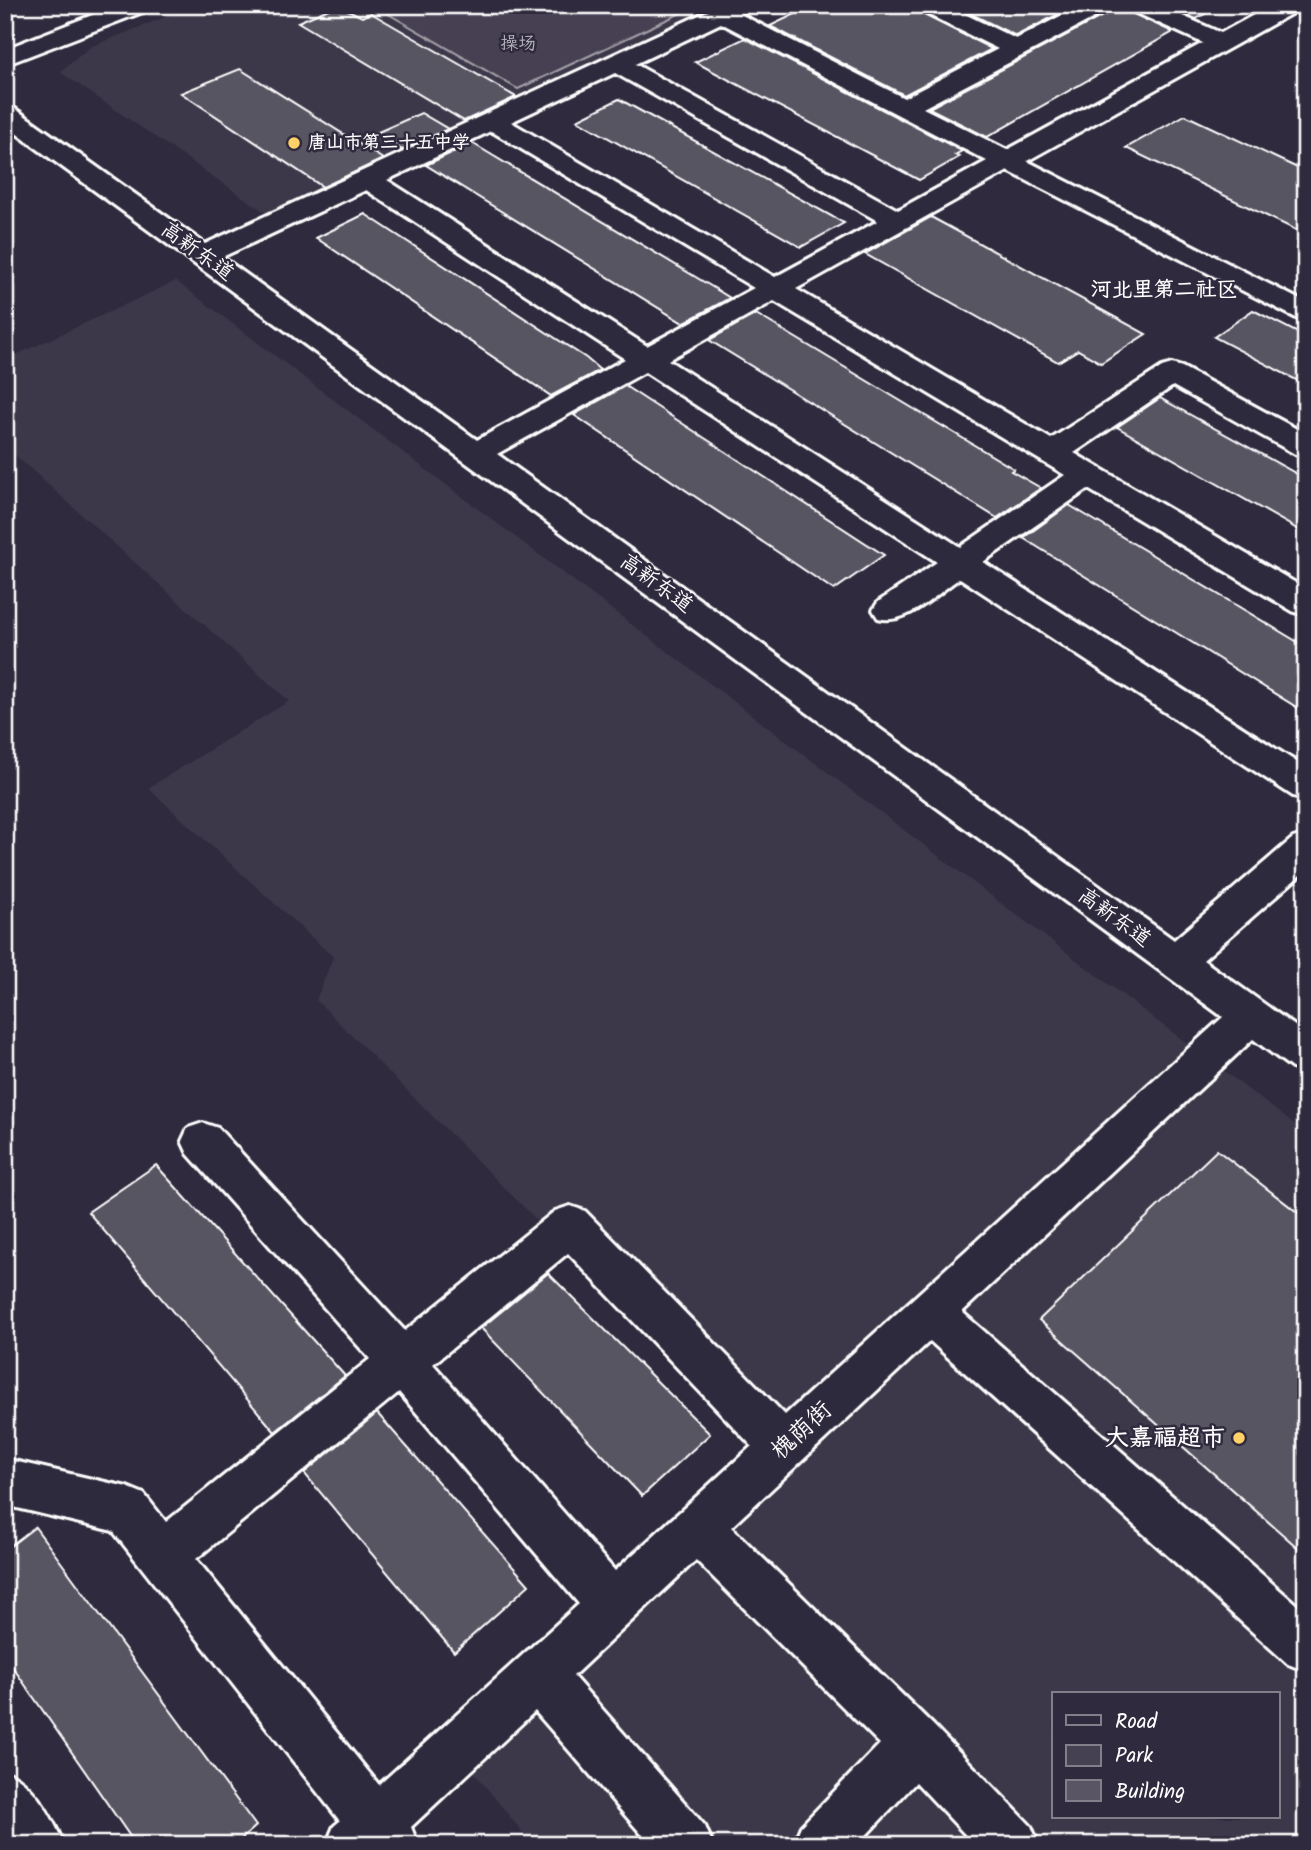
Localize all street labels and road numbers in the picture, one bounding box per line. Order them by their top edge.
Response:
street label: 高新东道 [153,214,241,290]
street label: 高新东道 [612,546,700,622]
street label: 高新东道 [1070,880,1158,956]
street label: 槐荫街 [762,1392,842,1470]

